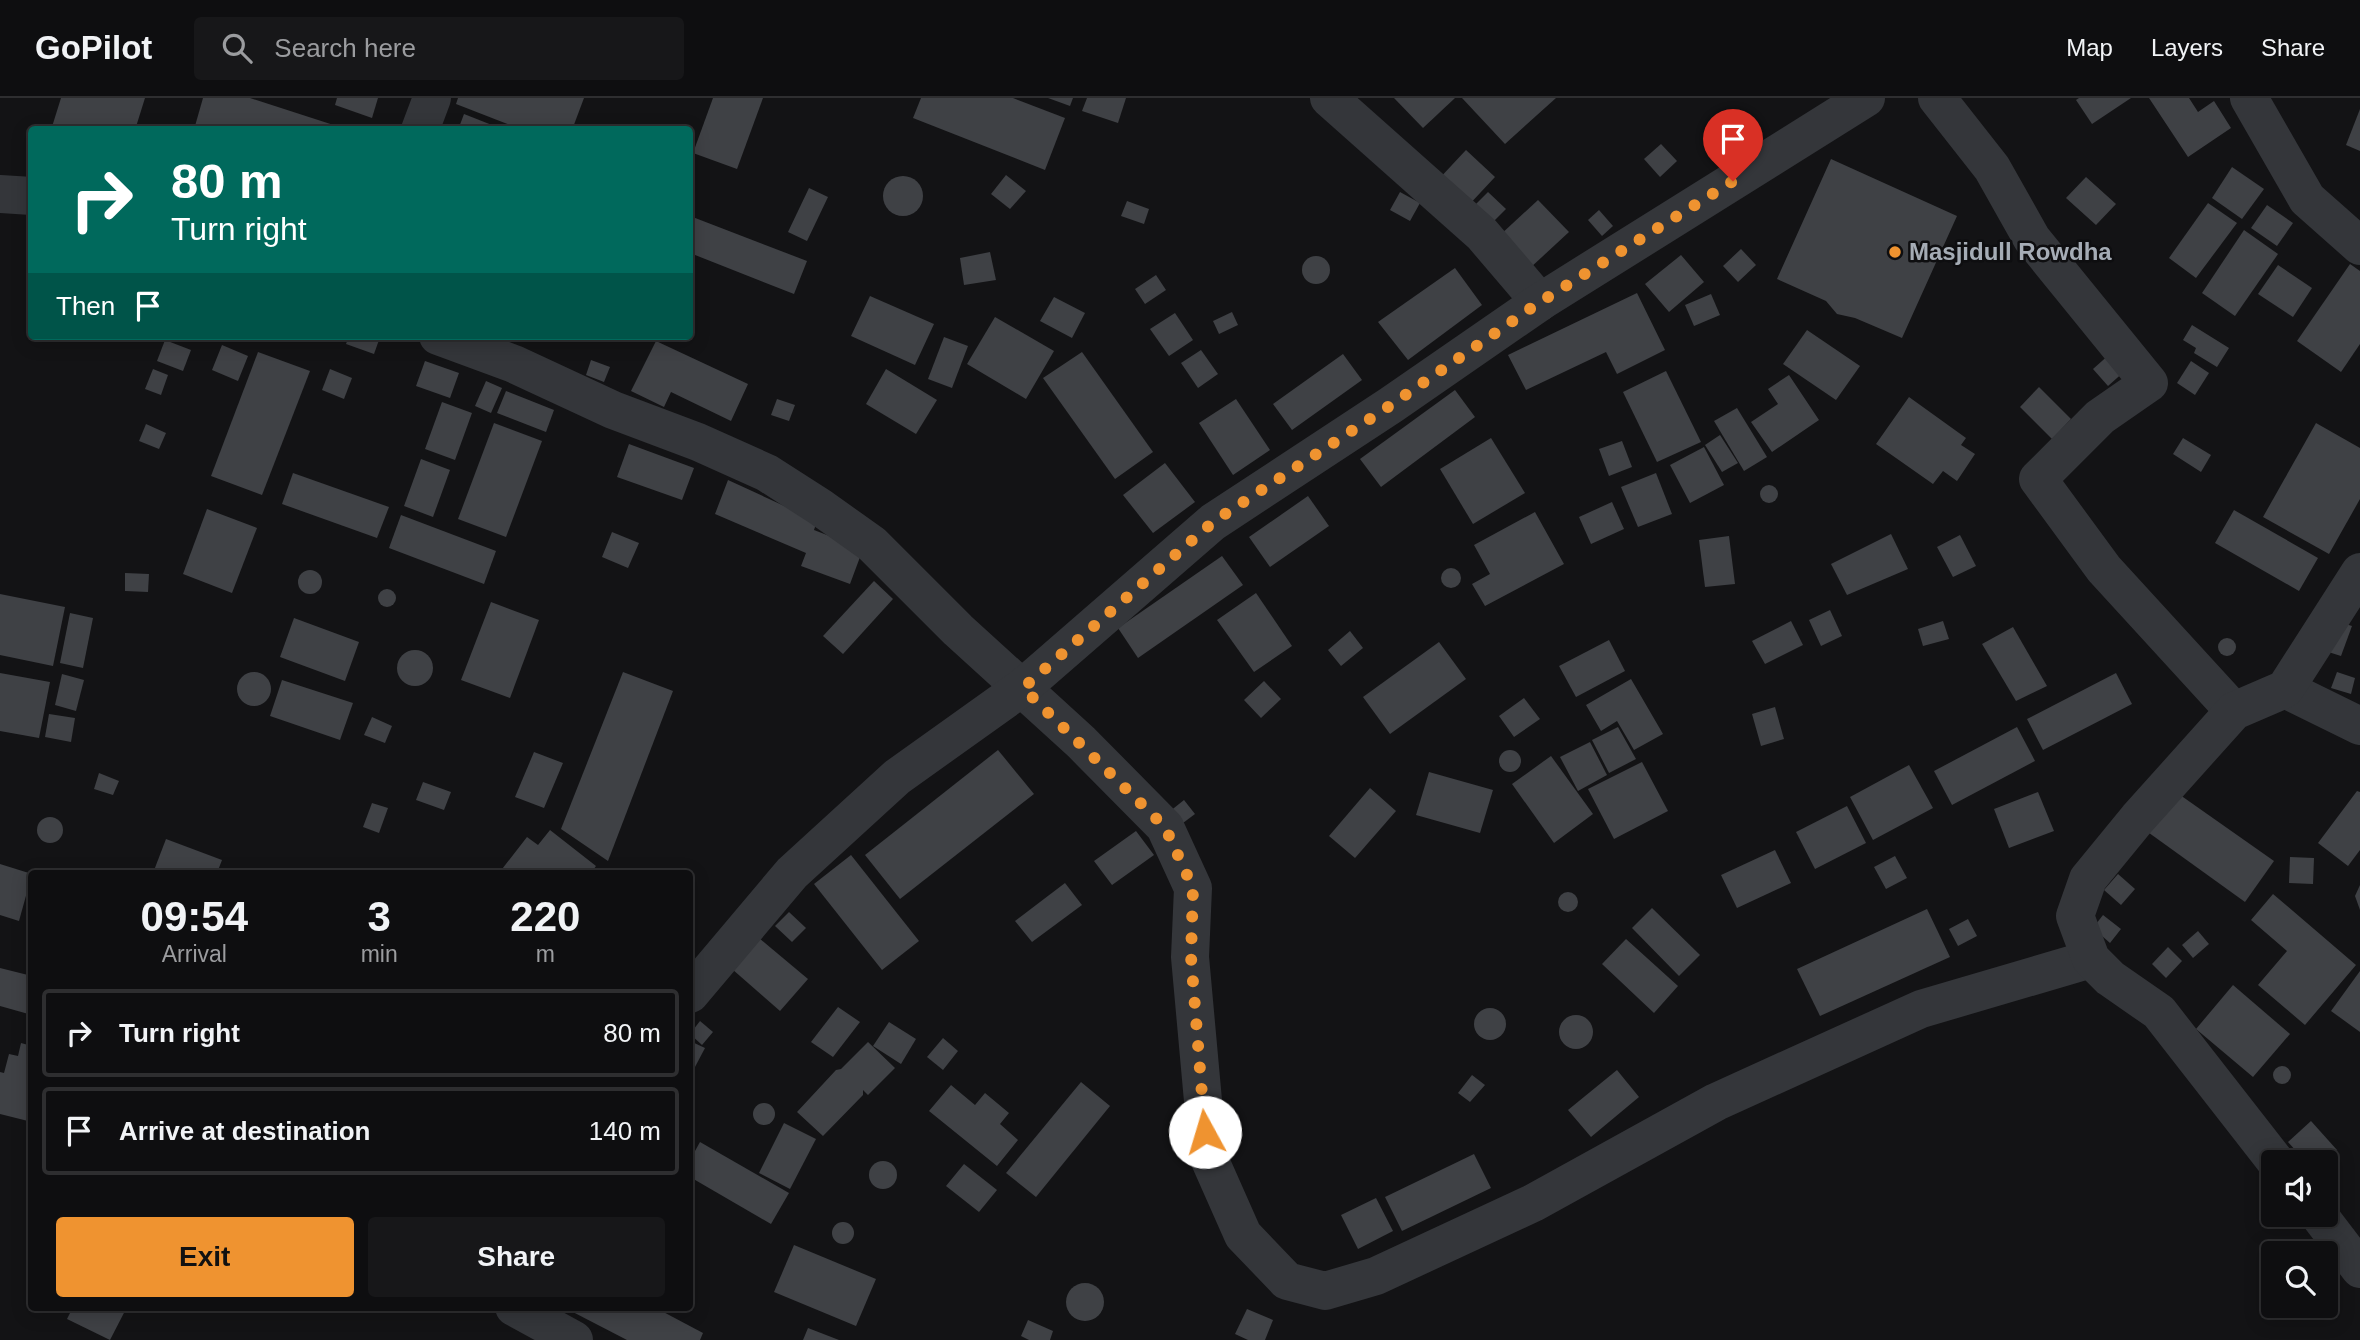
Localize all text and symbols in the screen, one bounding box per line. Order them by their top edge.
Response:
search box [194,17,684,80]
text: GoPilot [35,29,152,66]
icon: search [218,29,256,67]
text: Search here [274,33,416,63]
text: Map [2066,34,2113,61]
text: Layers [2151,34,2223,61]
text: Share [2261,34,2325,61]
pin [1703,109,1763,181]
icon: arrive [1714,120,1752,158]
icon: right [56,154,147,245]
text: 80 m [171,154,283,208]
text: Turn right [171,211,307,247]
place label: Masjidull Rowdha [1909,238,2112,265]
marker: Masjidull Rowdha [1887,244,1903,260]
icon: arrive [129,287,167,325]
text: Then [56,291,115,321]
text: 09:54 [141,893,248,940]
text: 3 [367,893,391,940]
text: 220 [510,893,580,940]
text: Arrival [162,941,227,967]
text: min [361,941,398,967]
text: m [536,941,555,967]
icon: right [60,1014,98,1052]
text: Turn right [119,1018,240,1048]
text: 80 m [603,1018,661,1048]
position arrow [1168,1095,1242,1169]
icon: arrive [60,1112,98,1150]
text: Arrive at destination [119,1116,370,1146]
text: 140 m [589,1116,661,1146]
map controls [2261,1150,2338,1318]
button: sound [2261,1150,2338,1227]
button: Exit [56,1217,354,1297]
button: Share [368,1217,665,1297]
button: search [2261,1241,2338,1318]

